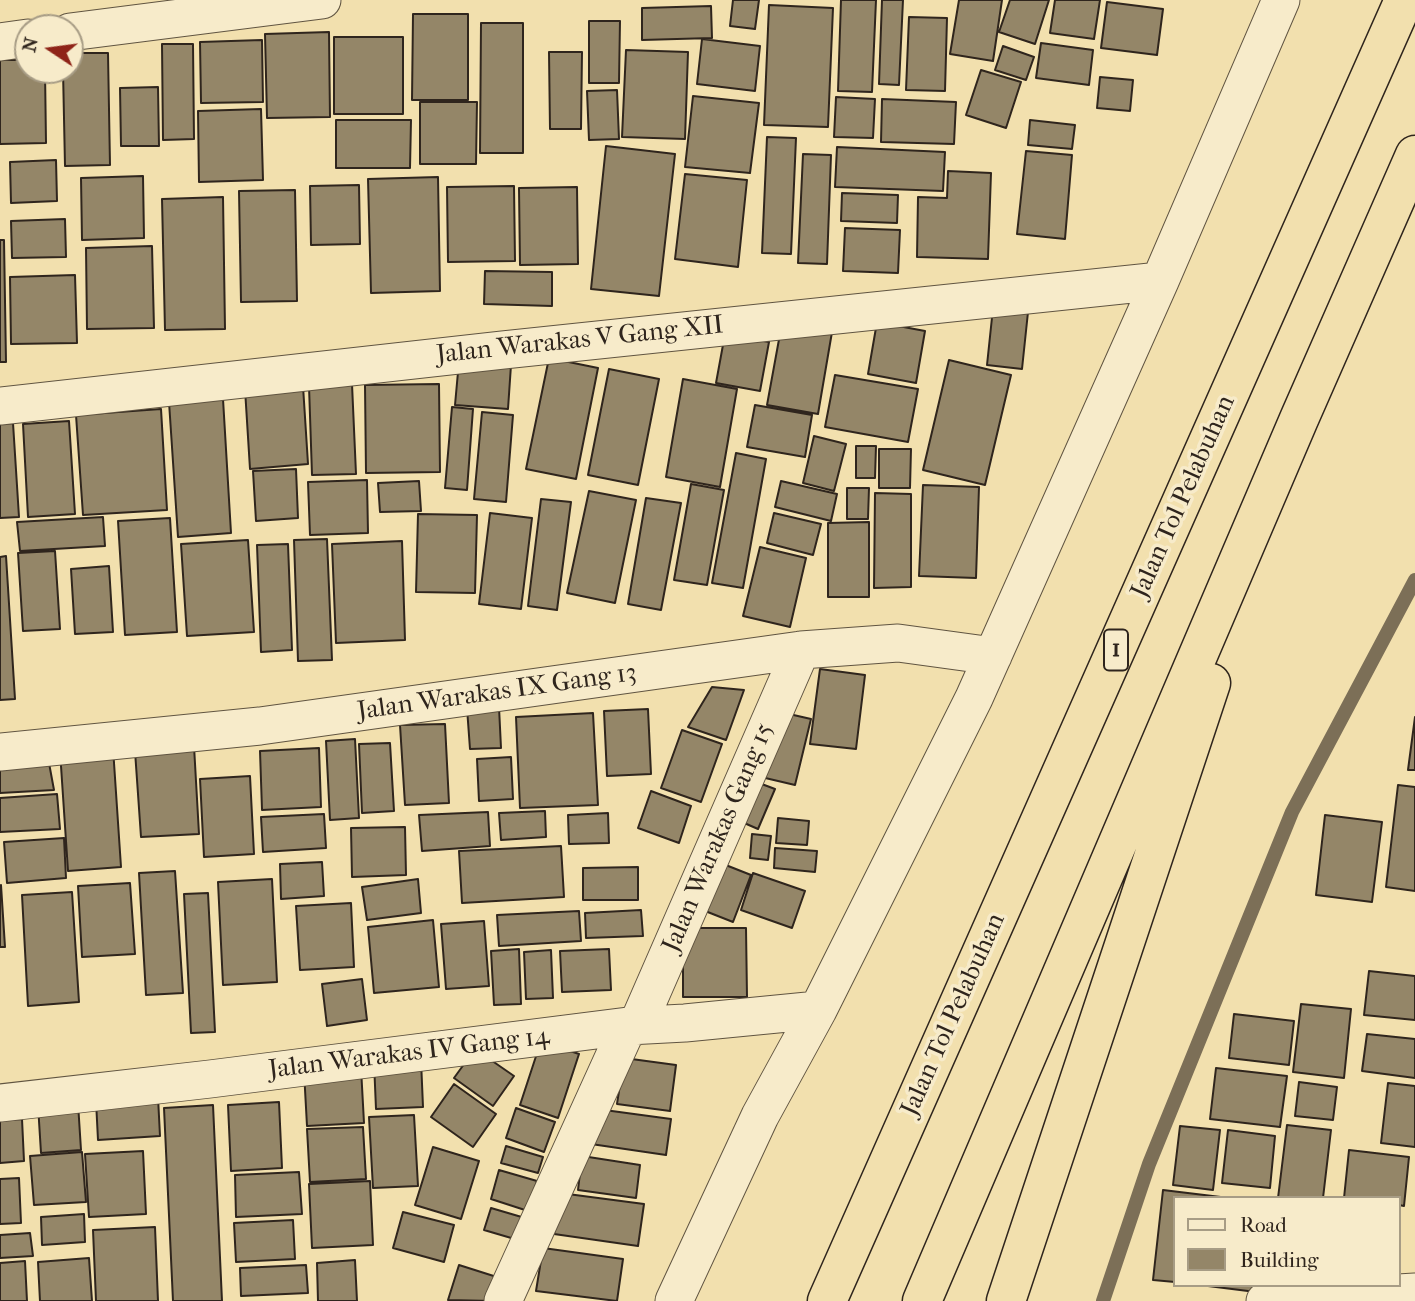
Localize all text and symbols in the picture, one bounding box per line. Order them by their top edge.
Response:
north arrow [14,14,84,84]
text: N [18,35,43,54]
street label: Jalan Warakas V Gang XII [435,310,725,372]
street label: Jalan Tol Pelabuhan [1125,391,1243,603]
road number: 1 [1104,630,1128,670]
street label: Jalan Warakas IX Gang 13 [355,658,639,728]
street label: Jalan Warakas Gang 15 [657,719,781,957]
street label: Jalan Tol Pelabuhan [895,909,1013,1121]
street label: Jalan Warakas IV Gang 14 [267,1021,551,1087]
legend [1174,1196,1401,1287]
text: Road [1240,1213,1287,1237]
text: Building [1240,1248,1318,1272]

